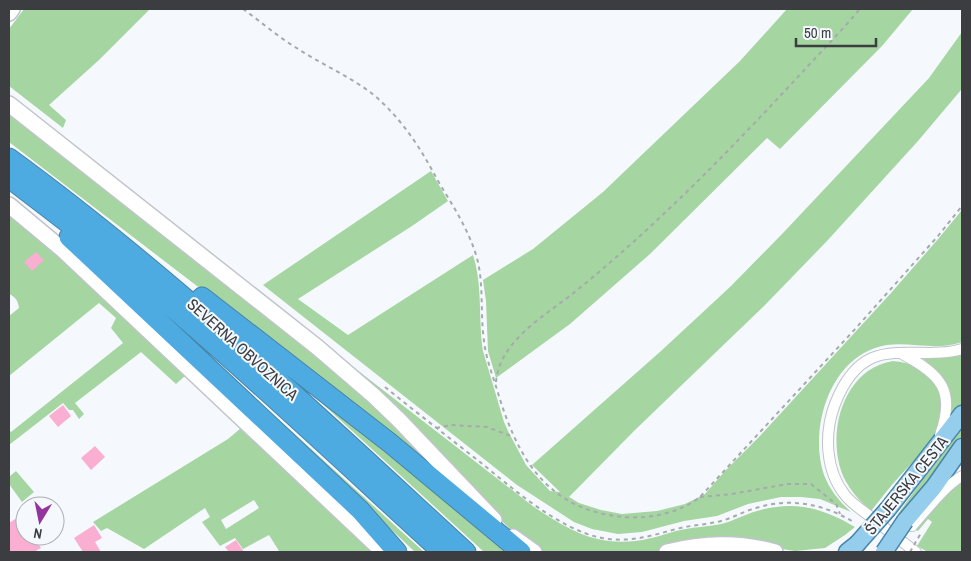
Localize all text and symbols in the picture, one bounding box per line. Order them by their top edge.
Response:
scale bar [796,15,876,47]
text: 50 m [804,22,831,43]
street label: SEVERNA OBVOZNICA [183,293,304,405]
street label: ŠTAJERSKA CESTA [859,431,953,539]
north arrow [15,496,65,546]
text: N [32,524,43,543]

